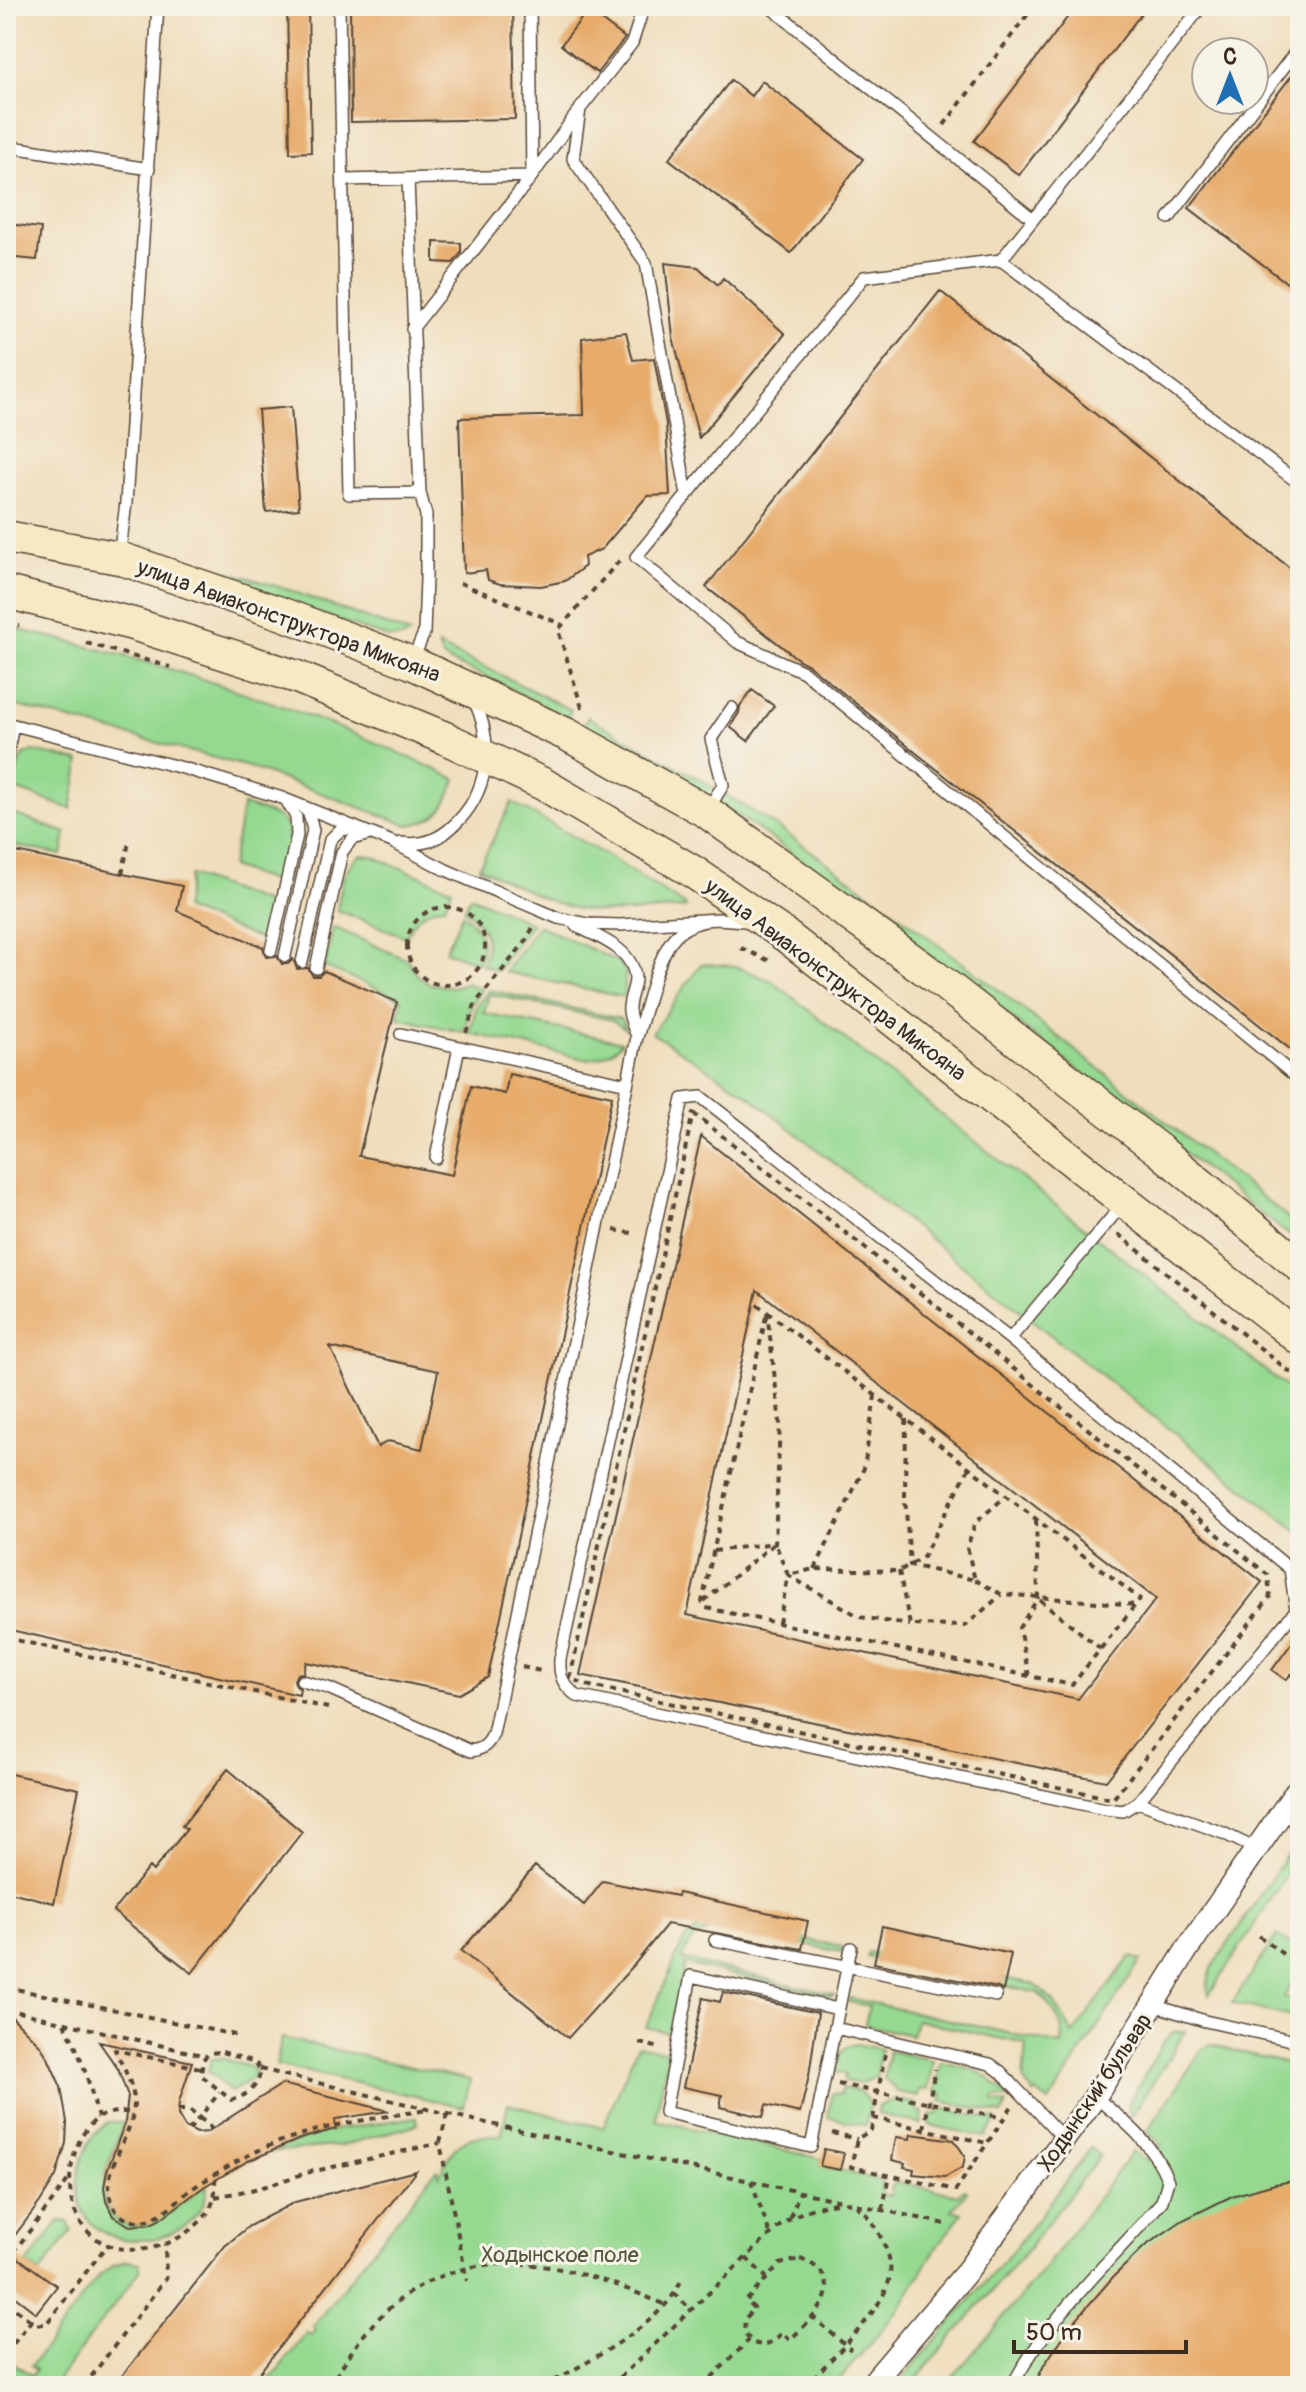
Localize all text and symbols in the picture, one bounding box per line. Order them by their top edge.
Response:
north arrow [1190,36,1270,116]
text: С [1223,43,1237,71]
street label: улица Авиаконструктора Микояна [132,553,444,689]
street label: улица Авиаконструктора Микояна [698,872,972,1087]
street label: Ходынский бульвар [1032,2008,1158,2177]
park label: Ходынское поле [481,2241,639,2269]
scale bar [1014,2304,1186,2354]
text: 50 m [1026,2318,1082,2347]

